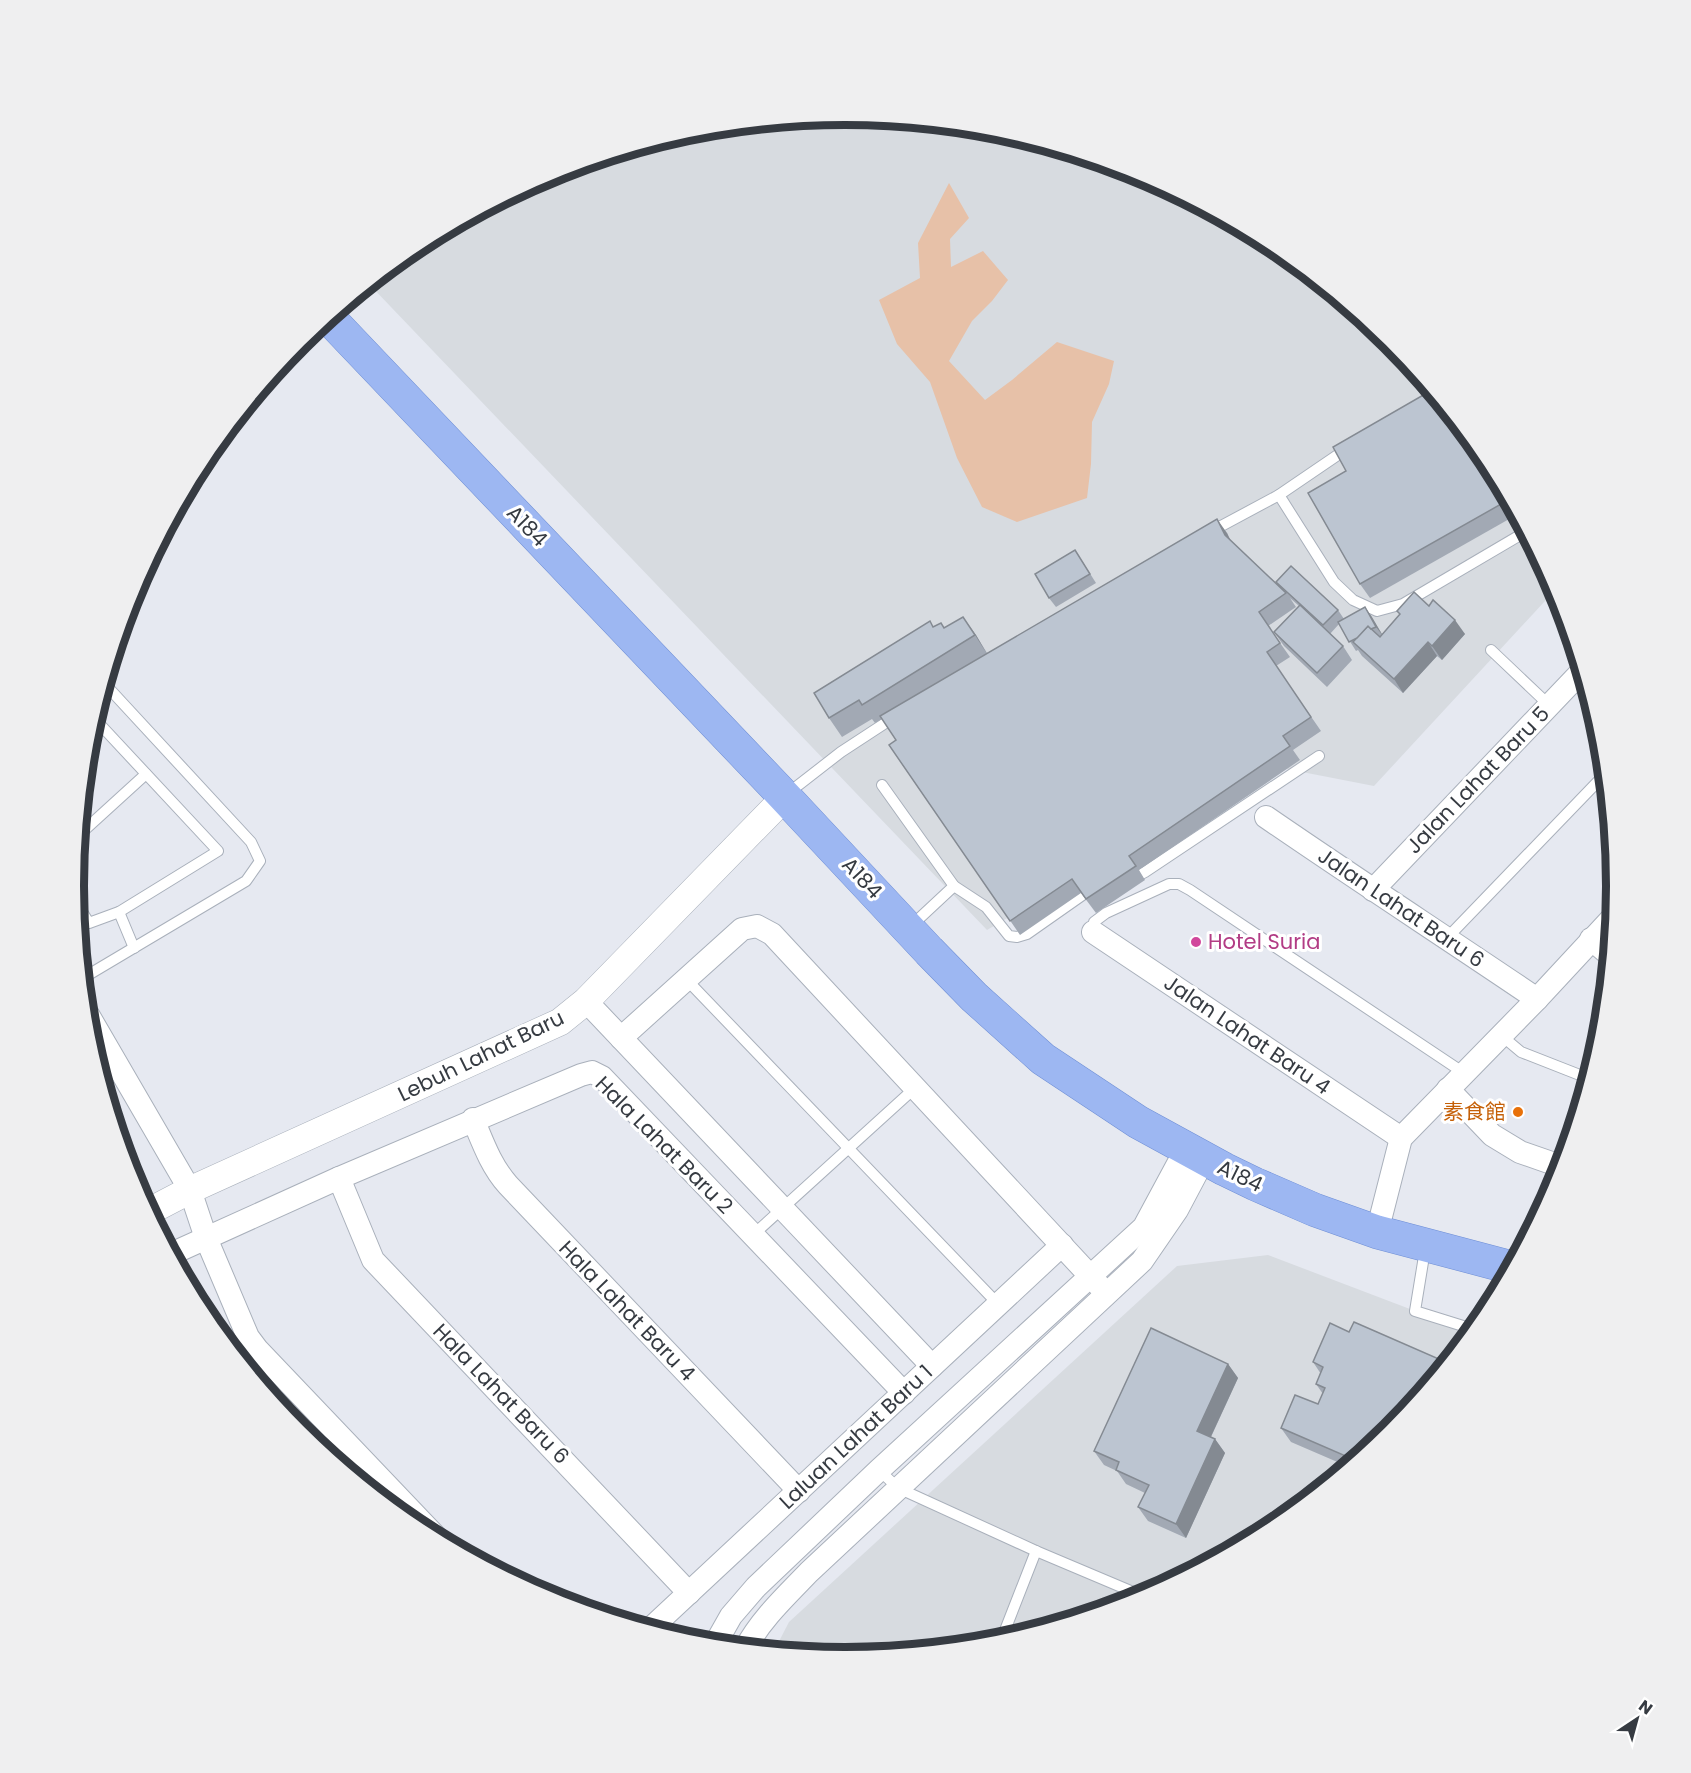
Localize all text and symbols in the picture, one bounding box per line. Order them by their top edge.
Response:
street label: A184 [500,499,554,553]
street label: Jalan Lahat Baru 5 [1399,699,1556,860]
street label: Jalan Lahat Baru 6 [1312,841,1490,974]
street label: A184 [836,850,889,905]
place label: Hotel Suria [1208,927,1320,956]
marker: Hotel Suria [1189,935,1203,949]
street label: Jalan Lahat Baru 4 [1158,968,1336,1101]
street label: Lebuh Lahat Baru [393,1003,569,1108]
street label: Hala Lahat Baru 2 [589,1069,740,1220]
place label: 素食館 [1443,1097,1506,1126]
marker: 素食館 [1511,1105,1525,1119]
street label: A184 [1213,1152,1268,1199]
street label: Hala Lahat Baru 4 [553,1234,702,1387]
street label: Hala Lahat Baru 6 [427,1317,576,1470]
street label: Laluan Lahat Baru 1 [773,1358,939,1515]
north arrow [1607,1689,1667,1749]
text: N [1634,1694,1657,1720]

